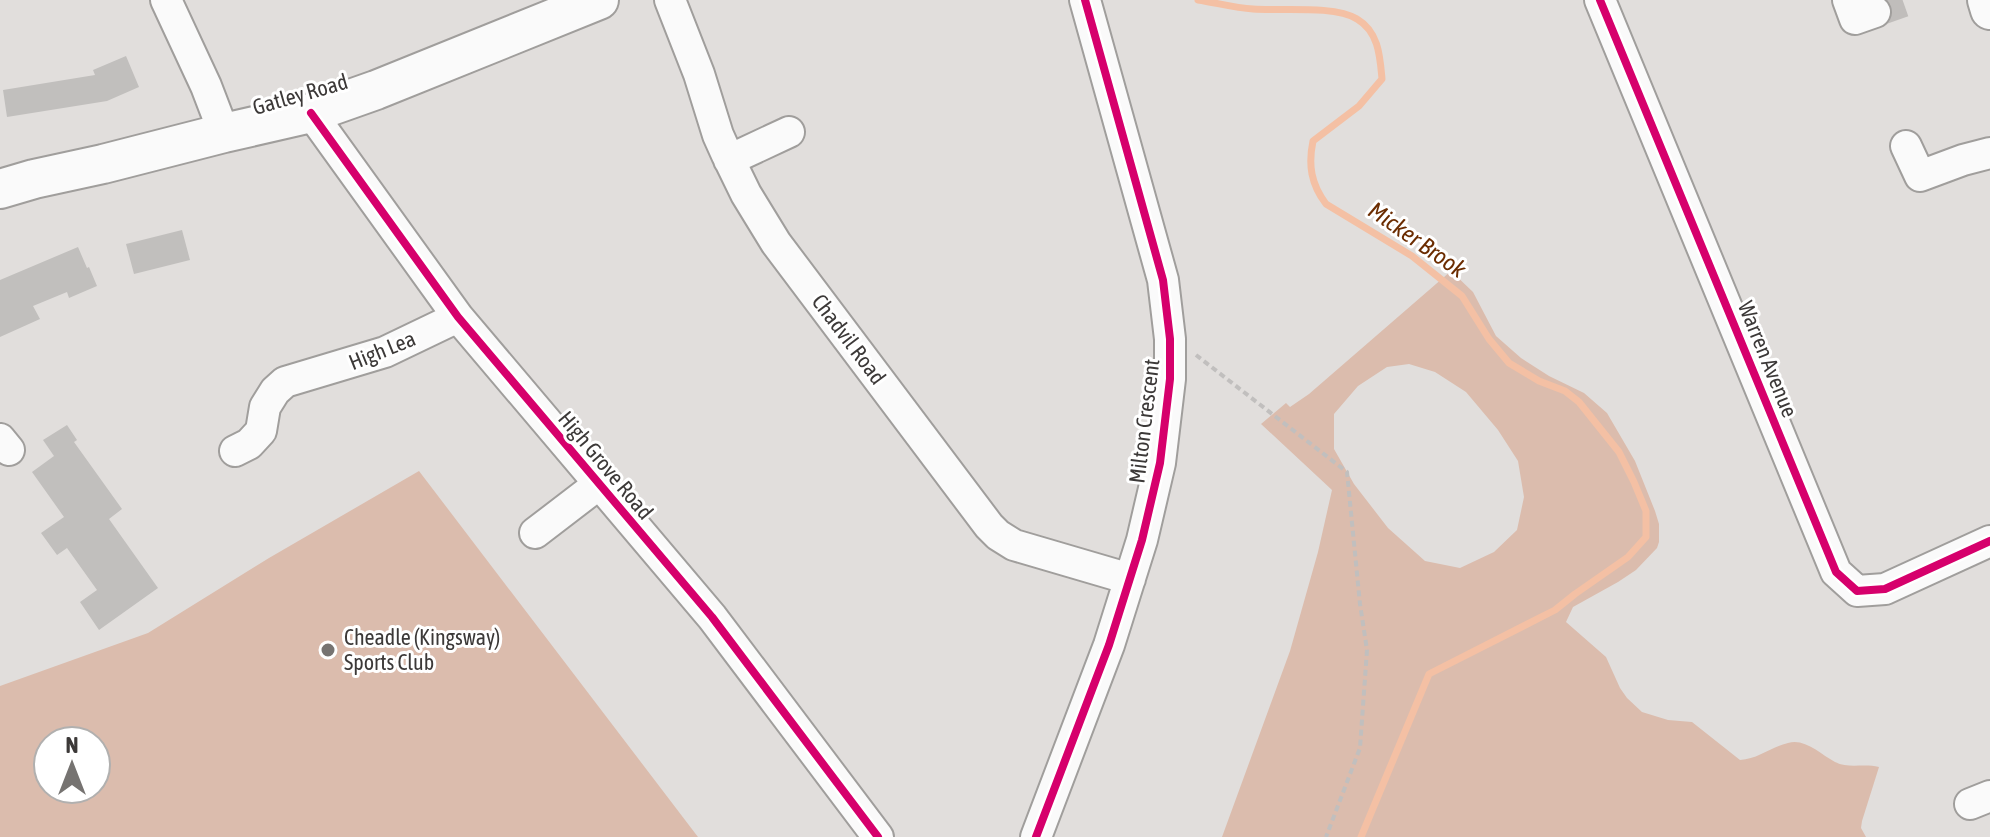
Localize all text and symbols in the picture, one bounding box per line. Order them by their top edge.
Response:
street label: Gatley Road [249,68,351,120]
water label: Micker Brook [1363,196,1472,283]
street label: Chadvil Road [807,289,891,389]
street label: Warren Avenue [1733,297,1803,421]
street label: High Lea [345,325,419,375]
street label: Milton Crescent [1123,357,1165,485]
street label: High Grove Road [553,406,659,524]
place label: Cheadle (Kingsway) Sports Club [344,624,500,675]
marker: Cheadle (Kingsway) Sports Club [319,641,337,659]
north arrow [32,725,112,805]
text: N [66,732,78,758]

